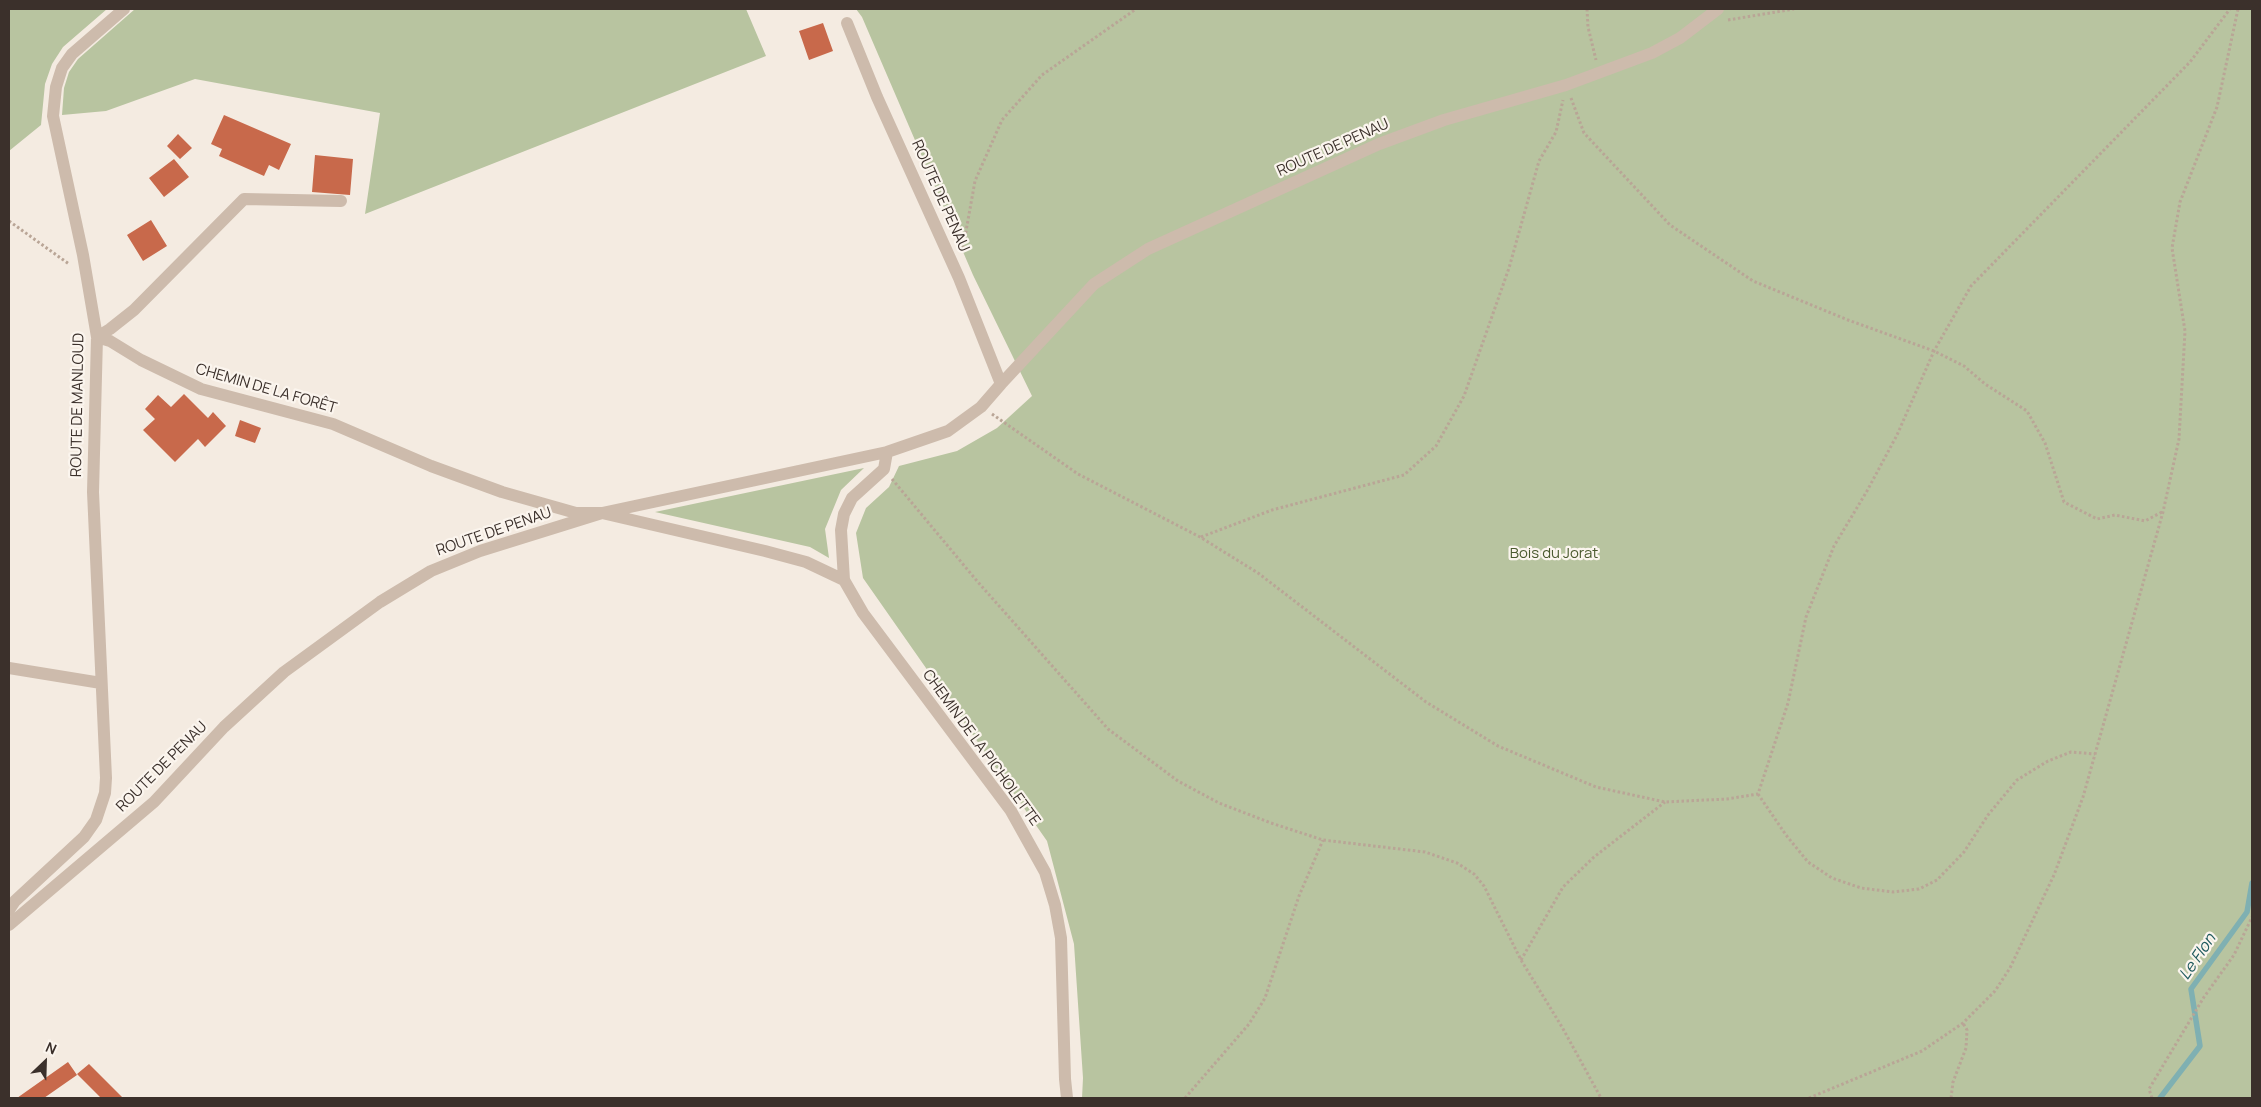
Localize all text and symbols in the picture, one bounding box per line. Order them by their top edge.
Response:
street label: ROUTE DE PENAU [1274,115,1392,181]
street label: ROUTE DE PENAU [907,137,973,255]
street label: ROUTE DE MANLOUD [68,333,88,477]
street label: CHEMIN DE LA FORÊT [193,360,339,418]
street label: ROUTE DE PENAU [434,504,554,560]
park label: Bois du Jorat [1510,545,1598,563]
street label: CHEMIN DE LA PICHOLETTE [918,666,1044,830]
street label: ROUTE DE PENAU [113,718,211,816]
water label: Le Flon [2176,930,2220,984]
north arrow [20,1037,70,1087]
text: N [43,1037,60,1059]

